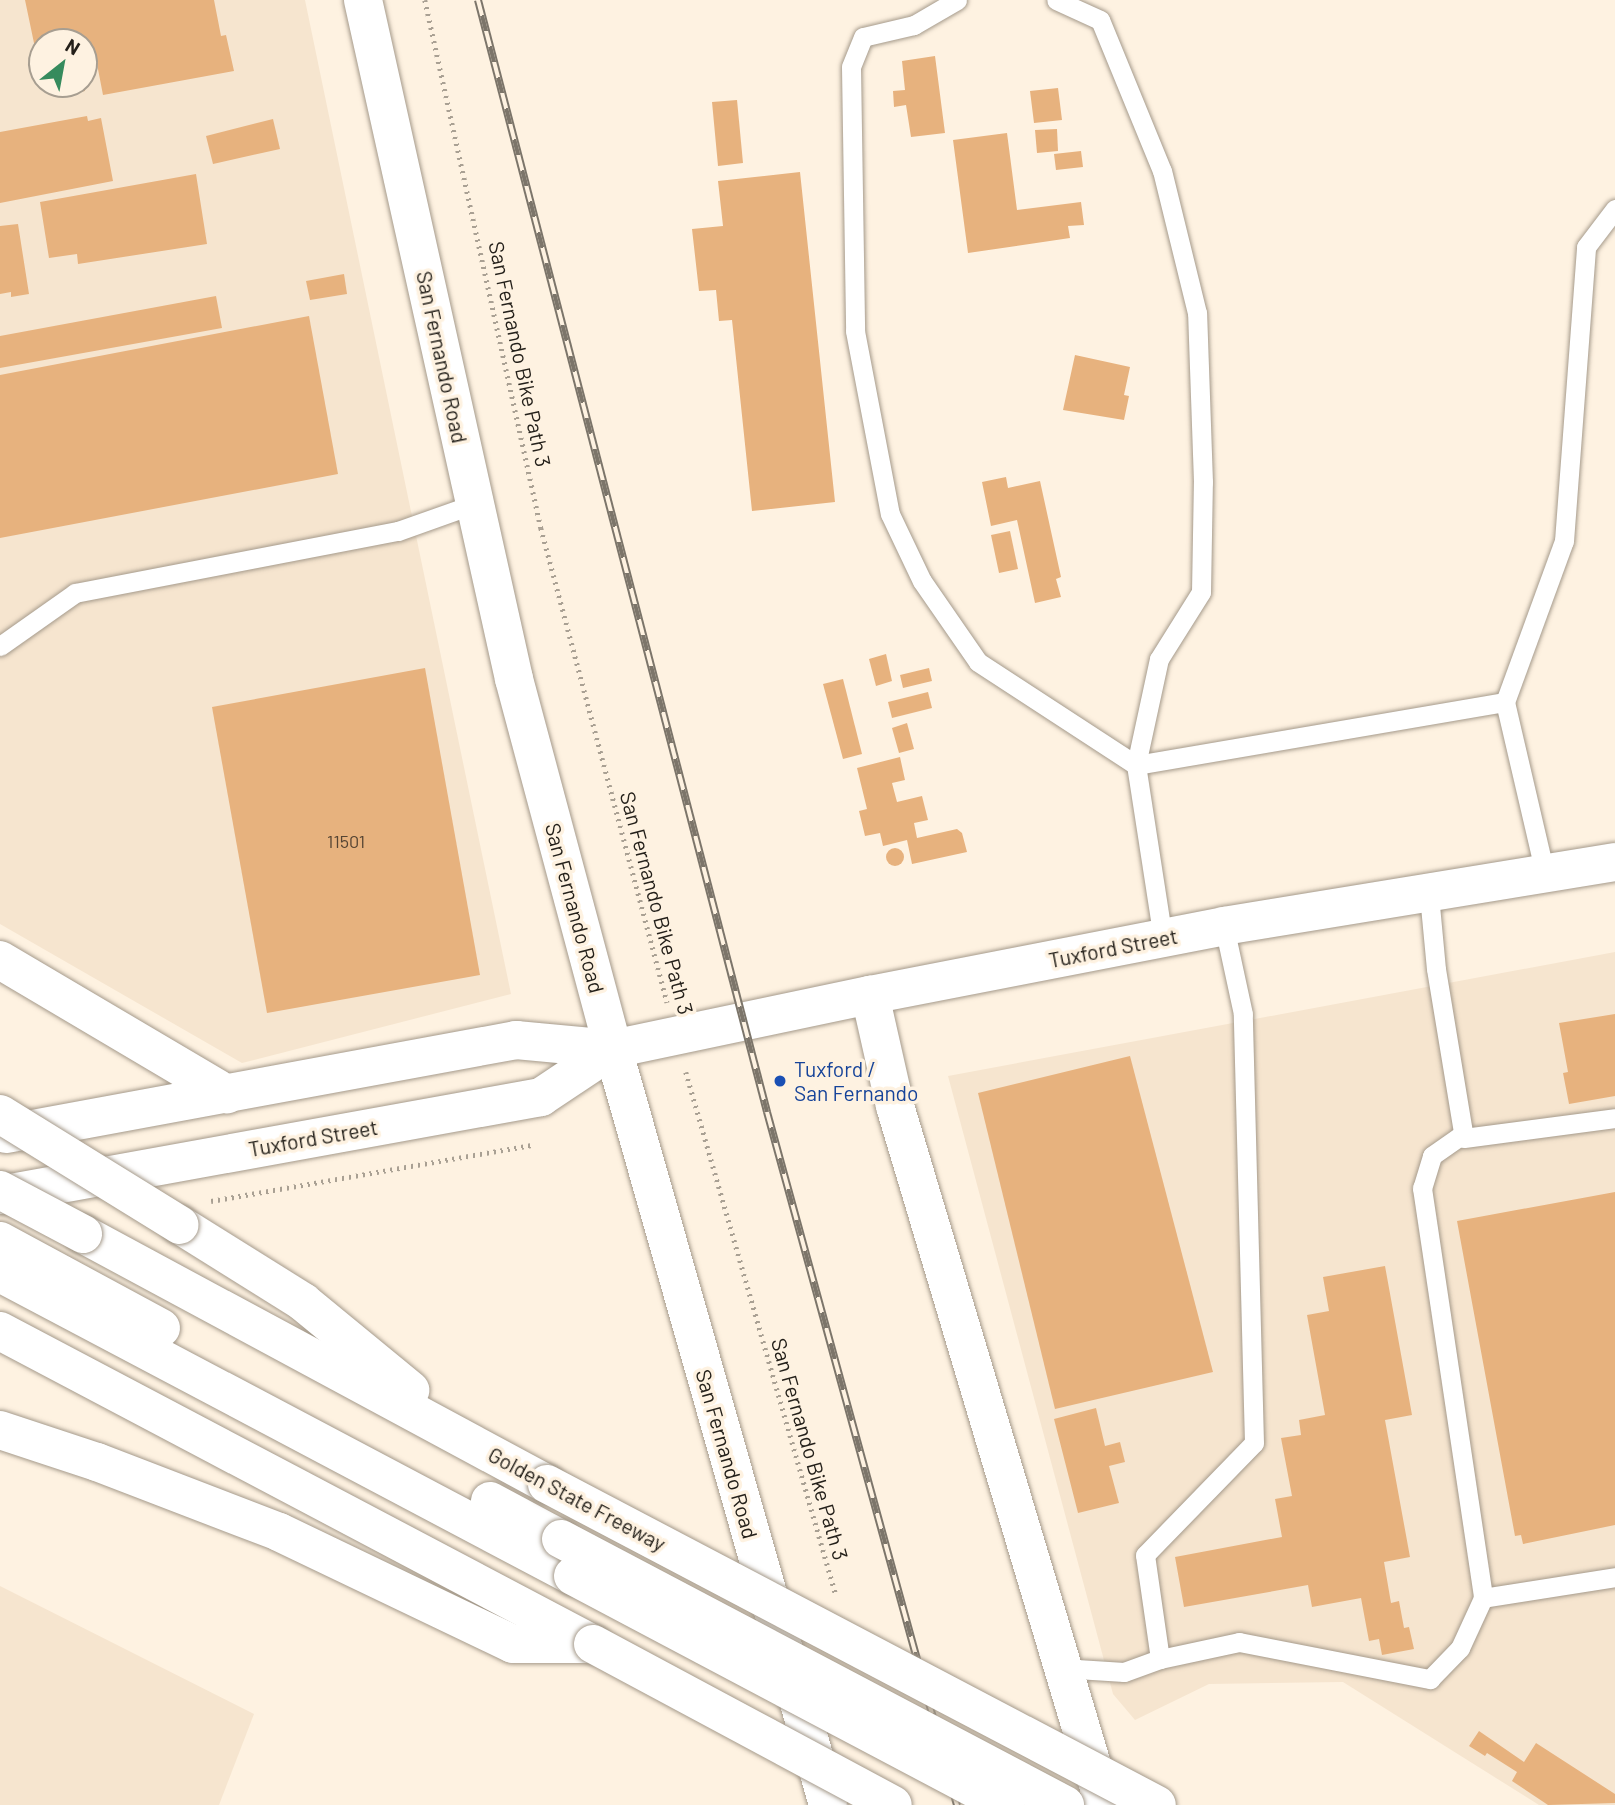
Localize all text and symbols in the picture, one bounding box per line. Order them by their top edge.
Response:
north arrow [28,28,98,98]
text: N [62,33,84,59]
street label: San Fernando Bike Path 3 [484,239,556,469]
street label: San Fernando Road [411,269,473,445]
street label: San Fernando Bike Path 3 [615,789,699,1017]
street label: San Fernando Road [540,820,610,996]
house number: 11501 [327,830,365,852]
street label: Tuxford Street [1046,923,1180,973]
place label: Tuxford / San Fernando [794,1056,919,1106]
marker: Tuxford / San Fernando [772,1073,788,1089]
street label: Tuxford Street [246,1114,380,1162]
street label: San Fernando Bike Path 3 [766,1335,854,1563]
street label: San Fernando Road [691,1366,763,1542]
street label: Golden State Freeway [484,1442,670,1556]

